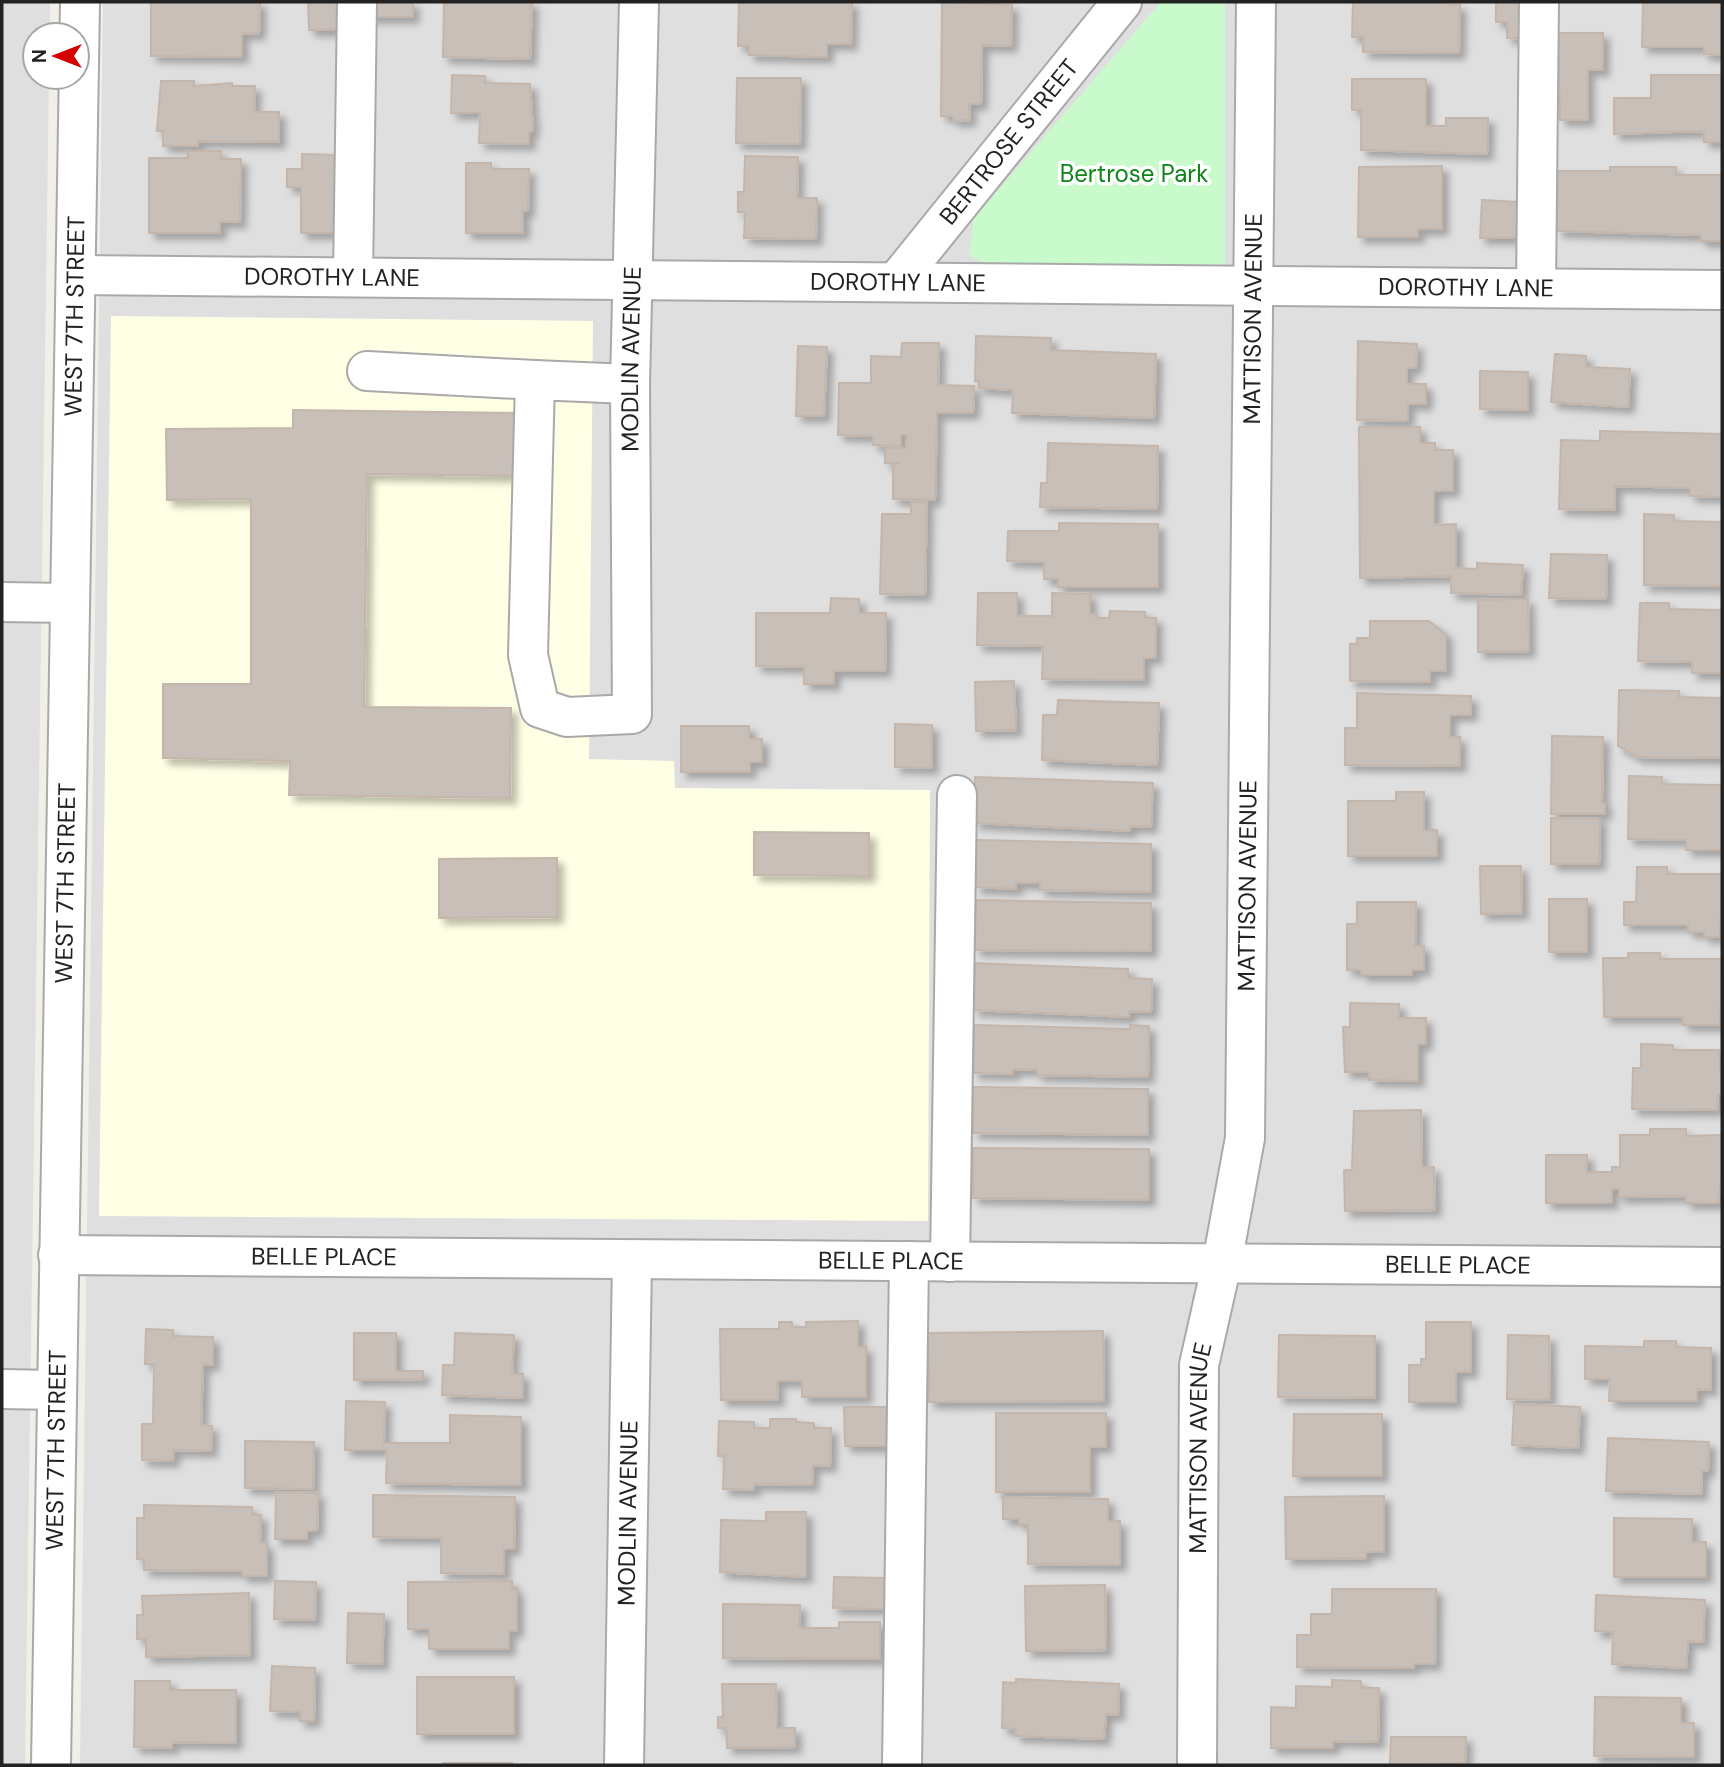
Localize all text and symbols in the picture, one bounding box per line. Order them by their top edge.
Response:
north arrow [21,21,91,91]
text: N [27,49,52,63]
street label: BERTROSE STREET [932,52,1085,231]
park label: Bertrose Park [1060,158,1208,189]
street label: MATTISON AVENUE [1236,213,1269,425]
street label: WEST 7TH STREET [57,215,91,417]
street label: DOROTHY LANE [244,261,420,293]
street label: MODLIN AVENUE [614,266,648,452]
street label: DOROTHY LANE [810,266,986,298]
street label: DOROTHY LANE [1378,271,1554,303]
street label: MATTISON AVENUE [1230,780,1263,992]
street label: WEST 7TH STREET [48,782,82,984]
street label: BELLE PLACE [251,1240,397,1272]
street label: BELLE PLACE [818,1244,964,1277]
street label: BELLE PLACE [1385,1249,1531,1281]
street label: MATTISON AVENUE [1182,1339,1219,1554]
street label: WEST 7TH STREET [39,1349,73,1551]
street label: MODLIN AVENUE [611,1420,644,1606]

